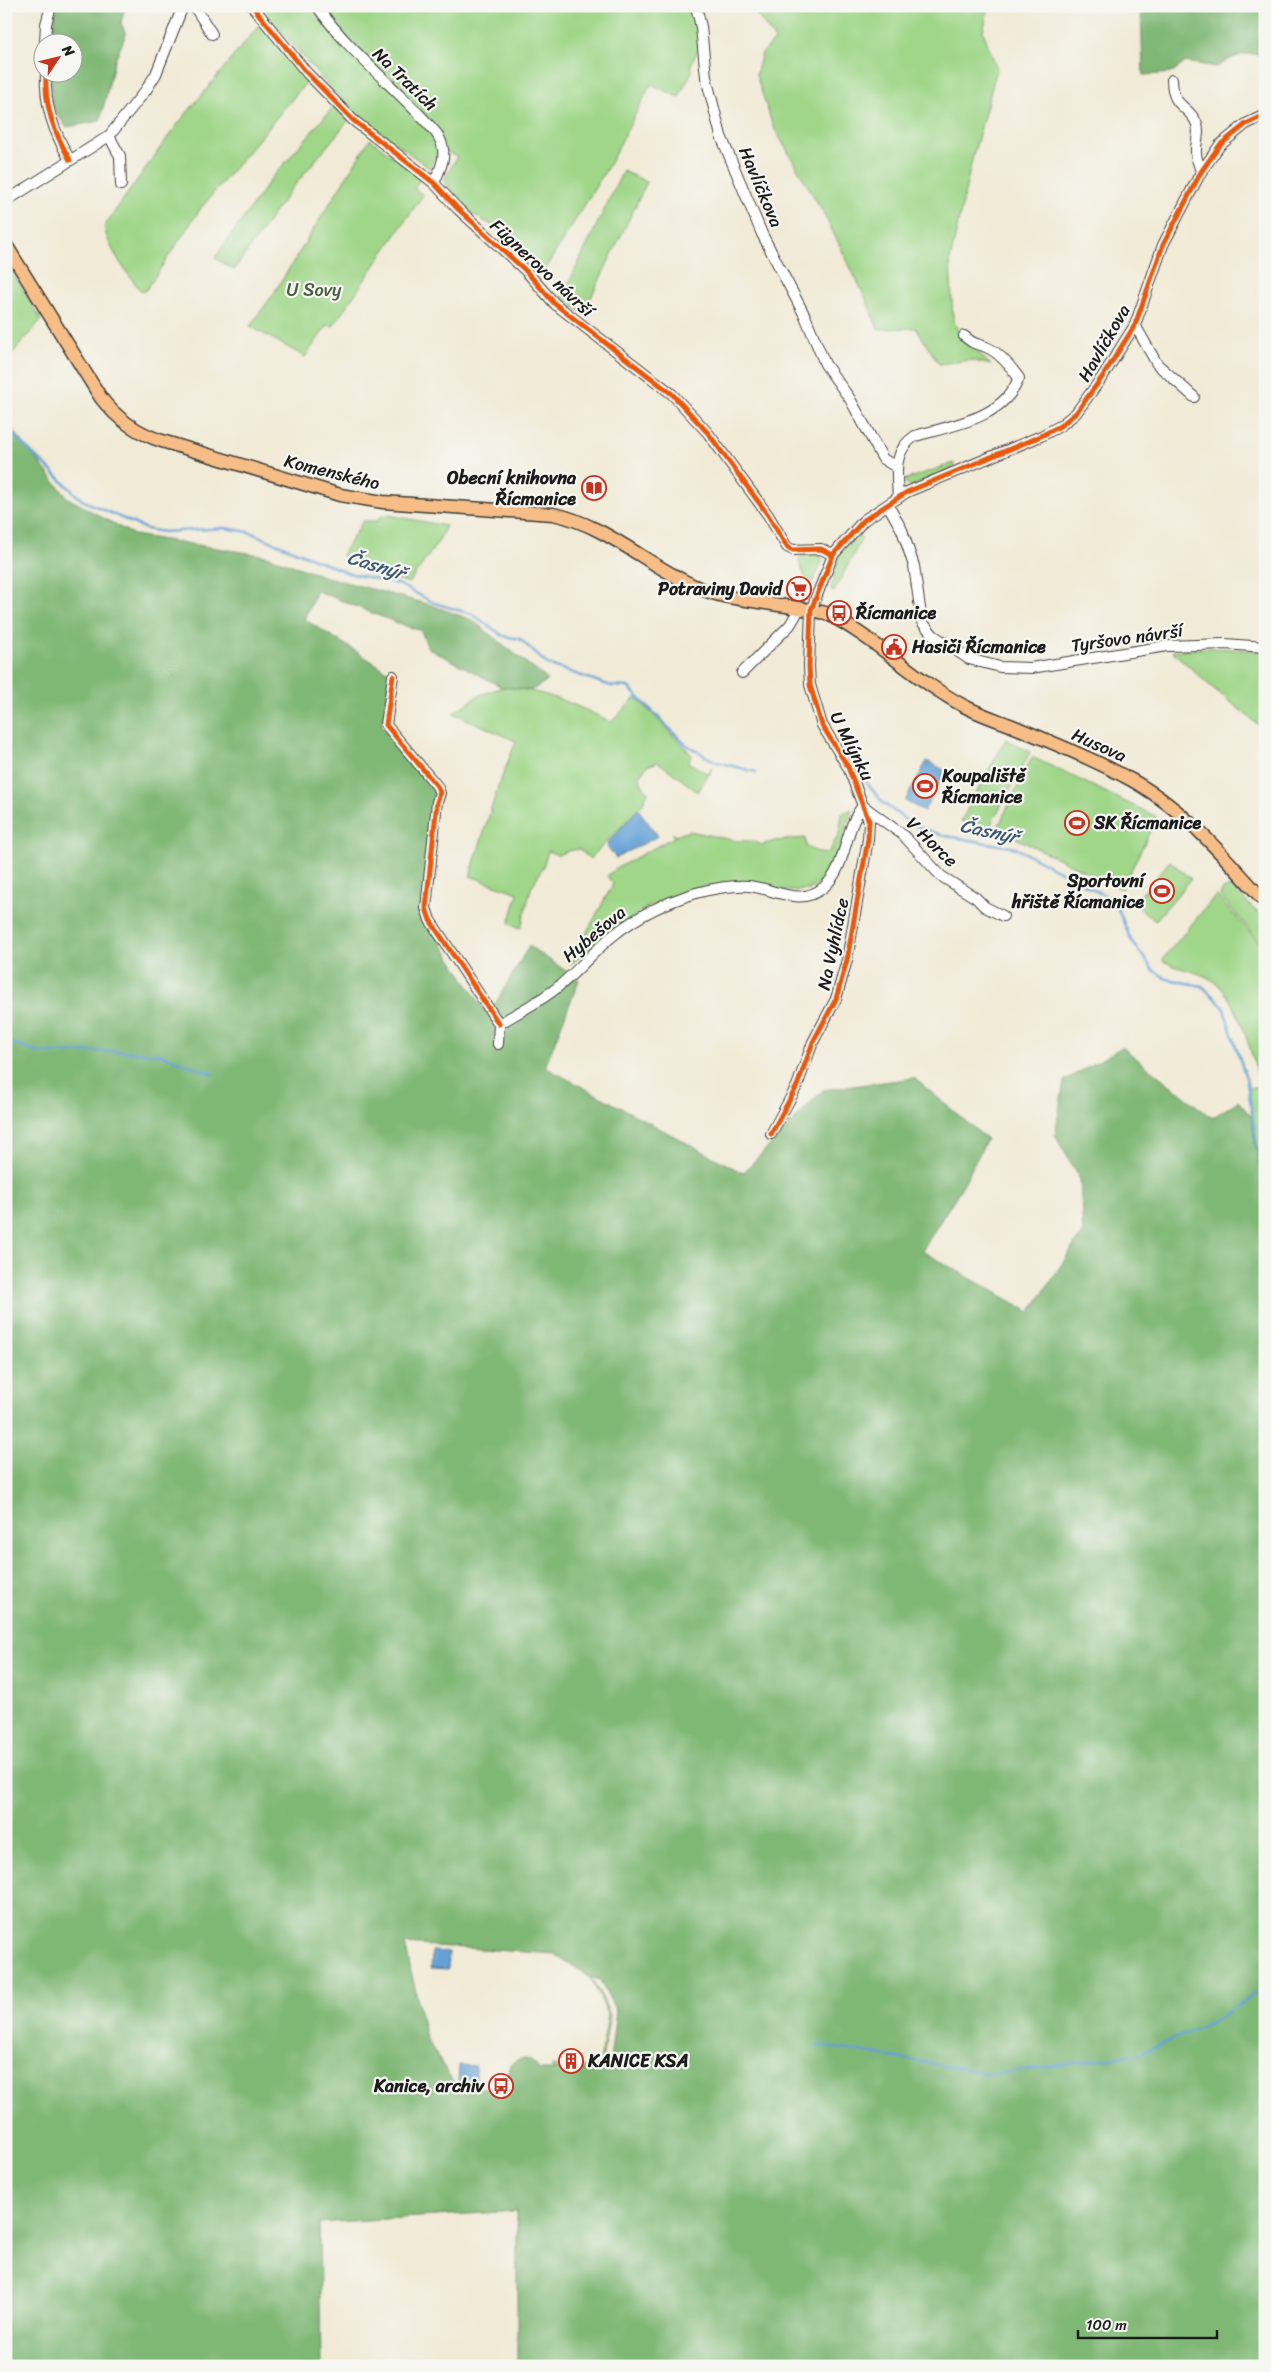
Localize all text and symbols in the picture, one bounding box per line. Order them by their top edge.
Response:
north arrow [32,32,82,82]
text: N [55,39,81,62]
street label: Na Tratích [364,39,446,119]
street label: Havlíčkova [730,141,792,233]
street label: Fügnerovo návrší [482,211,603,327]
park label: U Sovy [287,274,342,306]
street label: Havlíčkova [1069,298,1139,388]
street label: Komenského [281,445,383,499]
place label: Obecní knihovna Řícmanice [447,462,577,515]
library icon: Obecní knihovna Řícmanice [581,475,607,501]
water label: Časnýř [343,541,414,591]
place label: Potraviny David [658,573,784,605]
supermarket icon: Potraviny David [786,576,812,602]
place label: Řícmanice [855,597,936,629]
bus stop icon: Řícmanice [826,600,852,626]
street label: Tyršovo návrší [1069,614,1187,662]
place label: Hasiči Řícmanice [911,631,1046,663]
public building icon: Hasiči Řícmanice [881,634,907,660]
street label: U Mlýnku [821,705,883,787]
street label: Husova [1066,719,1132,771]
place label: Koupaliště Řícmanice [941,760,1027,813]
sports icon: Koupaliště Řícmanice [912,773,938,799]
place label: SK Řícmanice [1093,807,1201,839]
street label: V Horce [898,809,966,875]
water label: Časnýř [957,809,1026,854]
sports icon: SK Řícmanice [1064,810,1090,836]
place label: Sportovní hřiště Řícmanice [1011,865,1147,918]
sports icon: Sportovní hřiště Řícmanice [1149,878,1175,904]
street label: Na Vyhlídce [808,895,858,993]
street label: Hybešova [555,897,633,971]
place label: KANICE KSA [587,2045,688,2077]
building icon: KANICE KSA [558,2048,584,2074]
place label: Kanice, archiv [373,2070,486,2102]
bus stop icon: Kanice, archiv [488,2073,514,2099]
scale bar [1078,2307,1217,2339]
text: 100 m [1086,2312,1127,2338]

